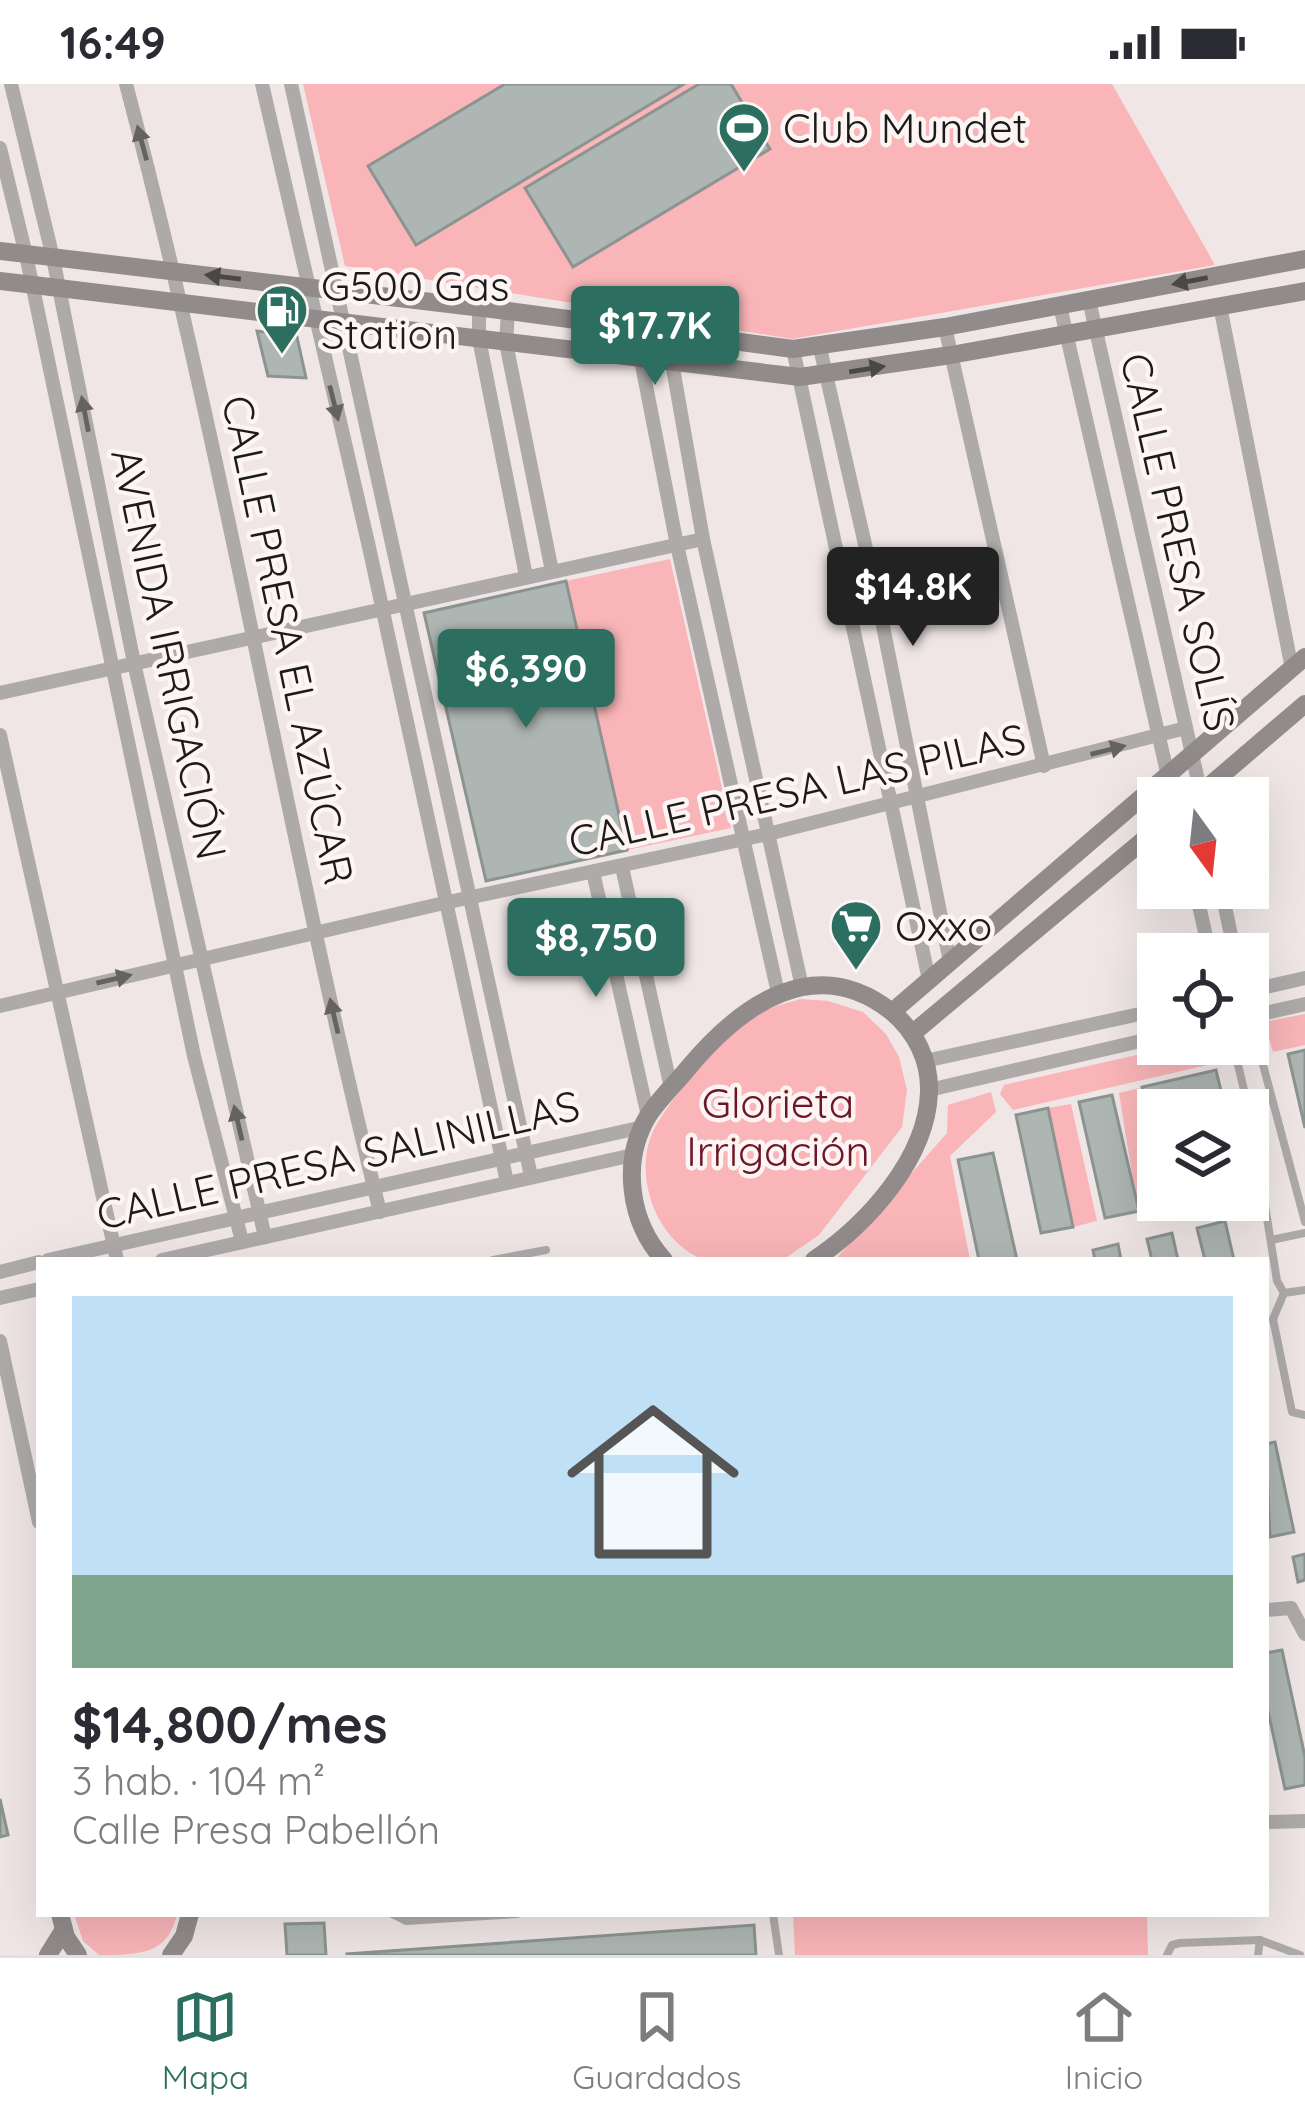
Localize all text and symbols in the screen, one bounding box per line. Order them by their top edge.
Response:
text: 16:49 [60,14,166,70]
sports icon: Club Mundet [716,100,772,174]
place label: Club Mundet [783,101,1027,154]
one-way arrow [132,124,151,161]
place label: G500 Gas Station [321,259,509,360]
one-way arrow [204,267,241,286]
one-way arrow [1171,272,1208,291]
fuel station icon: G500 Gas Station [254,282,310,356]
pin: $17.7K [557,286,753,388]
text: $17.7K [598,300,712,349]
street label: CALLE PRESA SOLÍS [1109,348,1248,736]
one-way arrow [848,359,886,377]
one-way arrow [325,384,344,421]
street label: CALLE PRESA EL AZÚCAR [211,391,366,889]
one-way arrow [74,394,93,432]
street label: AVENIDA IRRIGACIÓN [100,444,239,864]
pin: $14.8K [815,547,1011,649]
text: $14.8K [854,561,972,610]
pin: $6,390 [428,629,624,731]
text: $6,390 [465,643,587,692]
street label: CALLE PRESA LAS PILAS [563,711,1030,868]
one-way arrow [1089,739,1126,758]
north arrow [1137,777,1269,909]
map controls [1137,777,1269,1221]
pin: $8,750 [498,898,694,1000]
supermarket icon: Oxxo [828,898,884,972]
place label: Oxxo [895,899,992,952]
text: $8,750 [534,912,658,961]
button: locate [1137,933,1269,1065]
one-way arrow [95,969,133,988]
one-way arrow [324,997,343,1034]
park label: Glorieta Irrigación [686,1076,870,1177]
street label: CALLE PRESA SALINILLAS [91,1078,585,1241]
button: layers [1137,1089,1269,1221]
one-way arrow [228,1105,247,1142]
icon: home [545,1374,761,1590]
text: $14,800/mes [72,1692,388,1756]
text: 3 hab. · 104 m² [72,1756,325,1805]
text: Calle Presa Pabellón [72,1805,440,1854]
tab: Mapa [162,1984,249,2097]
tab: Guardados [572,1984,741,2097]
tab: Inicio [1065,1984,1143,2097]

